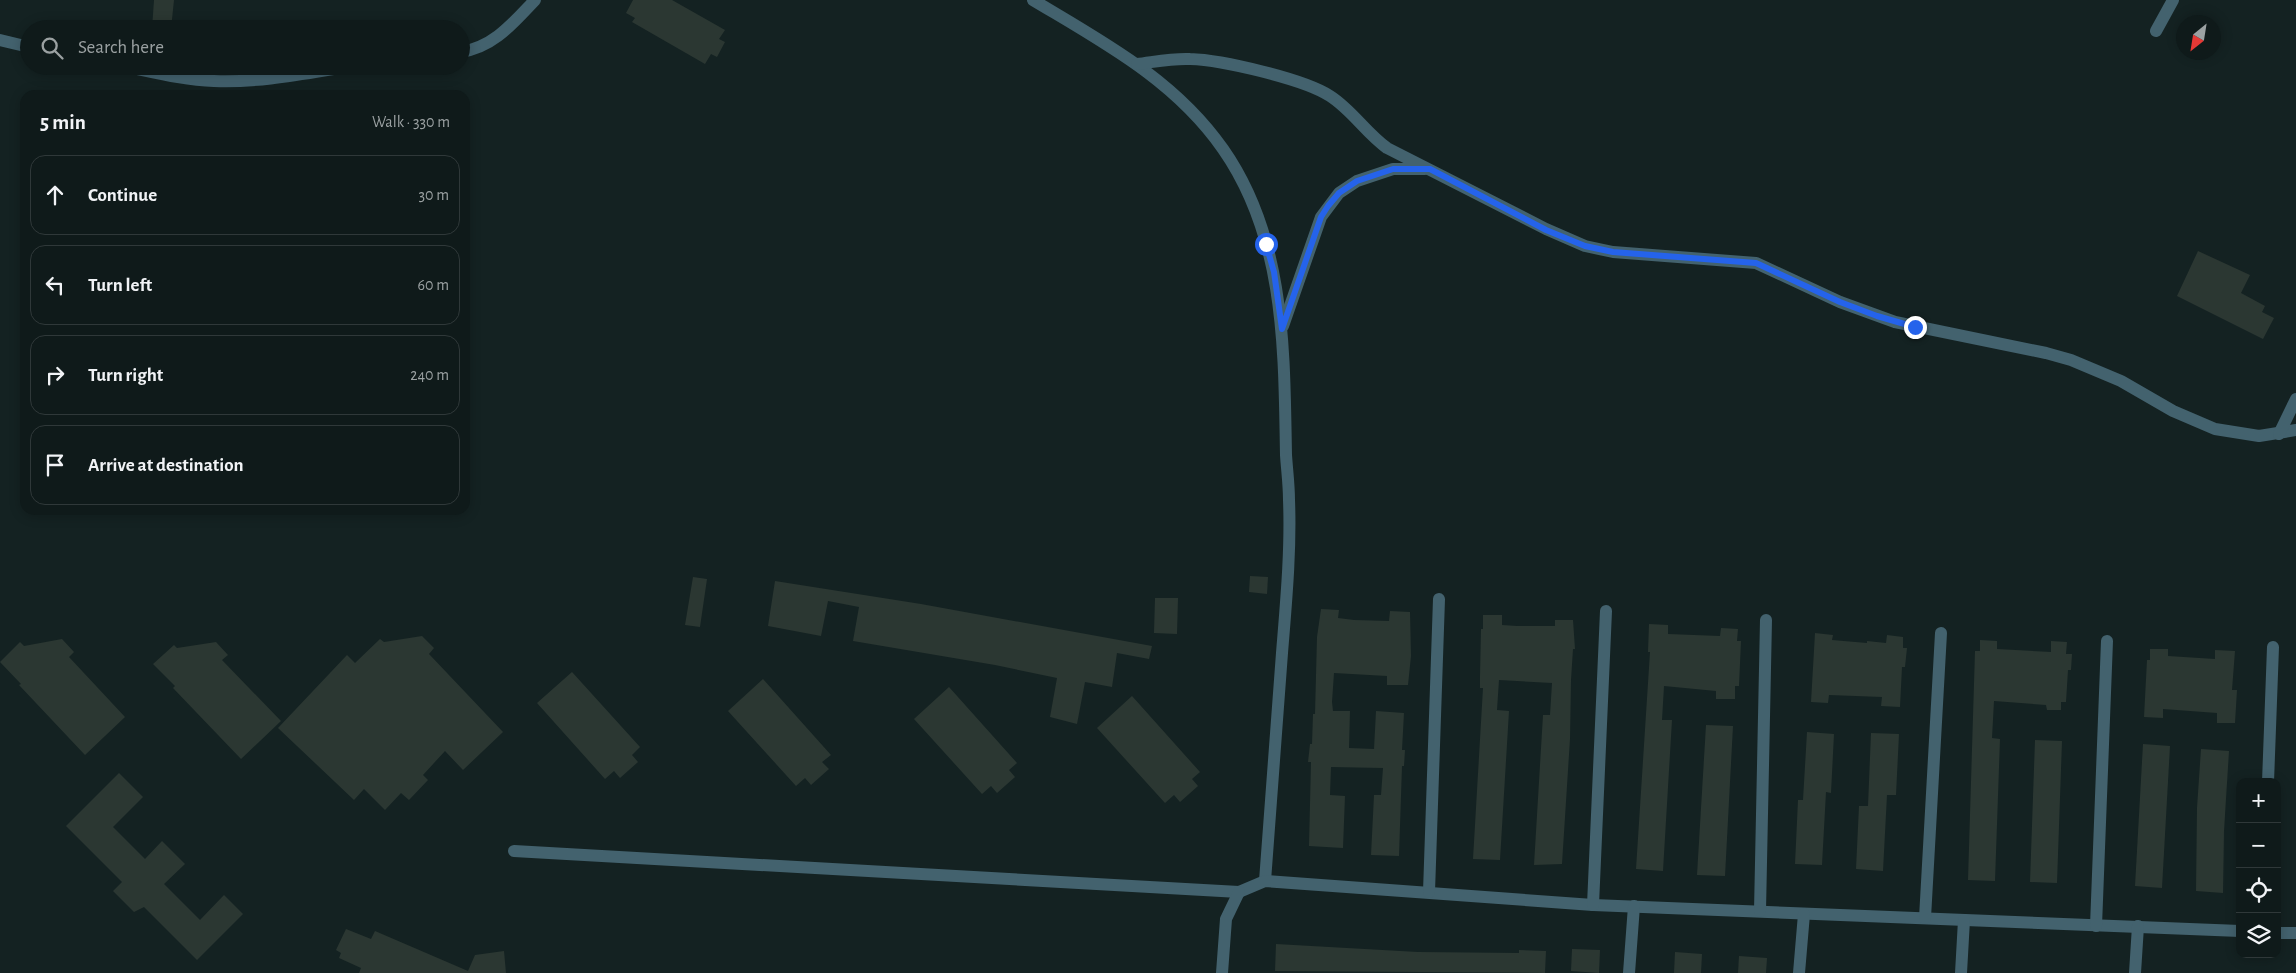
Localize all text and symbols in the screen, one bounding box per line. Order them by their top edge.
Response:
north arrow [2176,15,2221,60]
search box [20,20,470,75]
icon: search [38,34,66,62]
text: Search here [78,38,164,57]
text: 5 min [40,112,86,133]
text: Walk · 330 m [372,114,450,130]
icon: ahead [41,181,69,209]
text: Continue [88,186,157,205]
text: 30 m [419,187,449,203]
route start [1255,233,1278,256]
icon: left [41,271,69,299]
text: Turn left [88,276,152,295]
text: 60 m [418,277,449,293]
route end [1904,316,1927,339]
icon: right [41,361,69,389]
text: Turn right [88,366,163,385]
text: 240 m [410,367,449,383]
icon: arrive [41,451,69,479]
text: Arrive at destination [88,456,244,475]
map controls [2236,778,2281,958]
button: + [2236,778,2281,823]
button: − [2236,823,2281,868]
button: locate [2236,868,2281,913]
button: layers [2236,913,2281,958]

